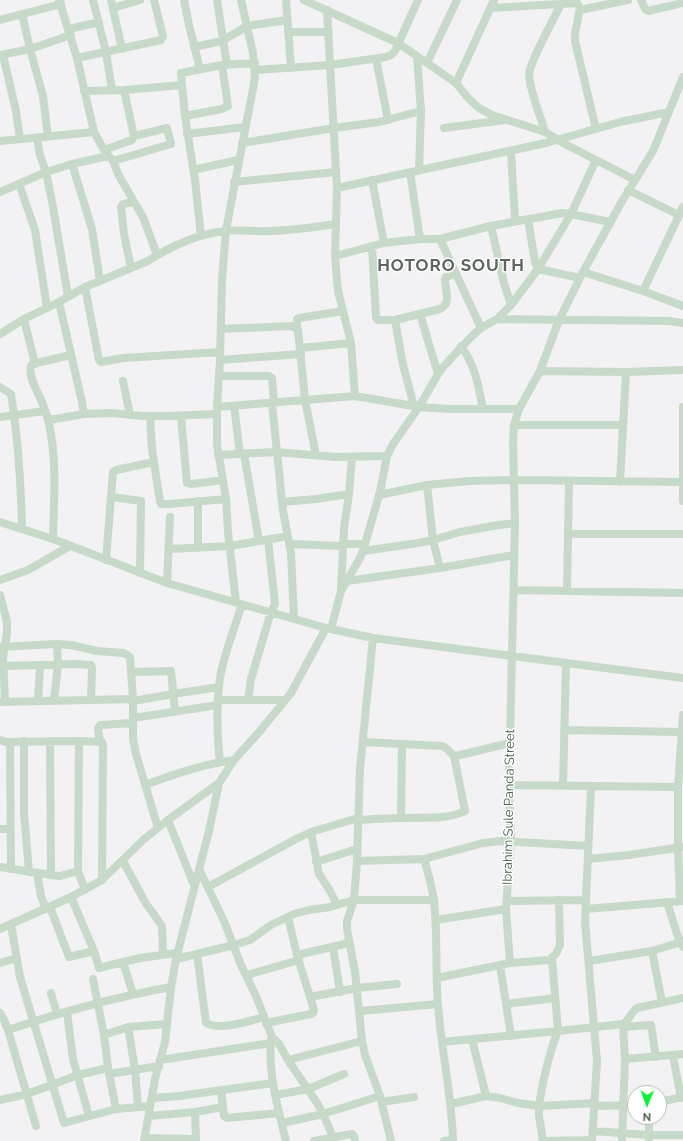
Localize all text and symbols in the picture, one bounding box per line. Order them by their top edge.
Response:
district label: HOTORO SOUTH [377,256,525,276]
street label: Ibrahim Sule Panda Street [500,729,518,885]
north arrow [627,1085,667,1125]
text: N [642,1110,651,1123]

